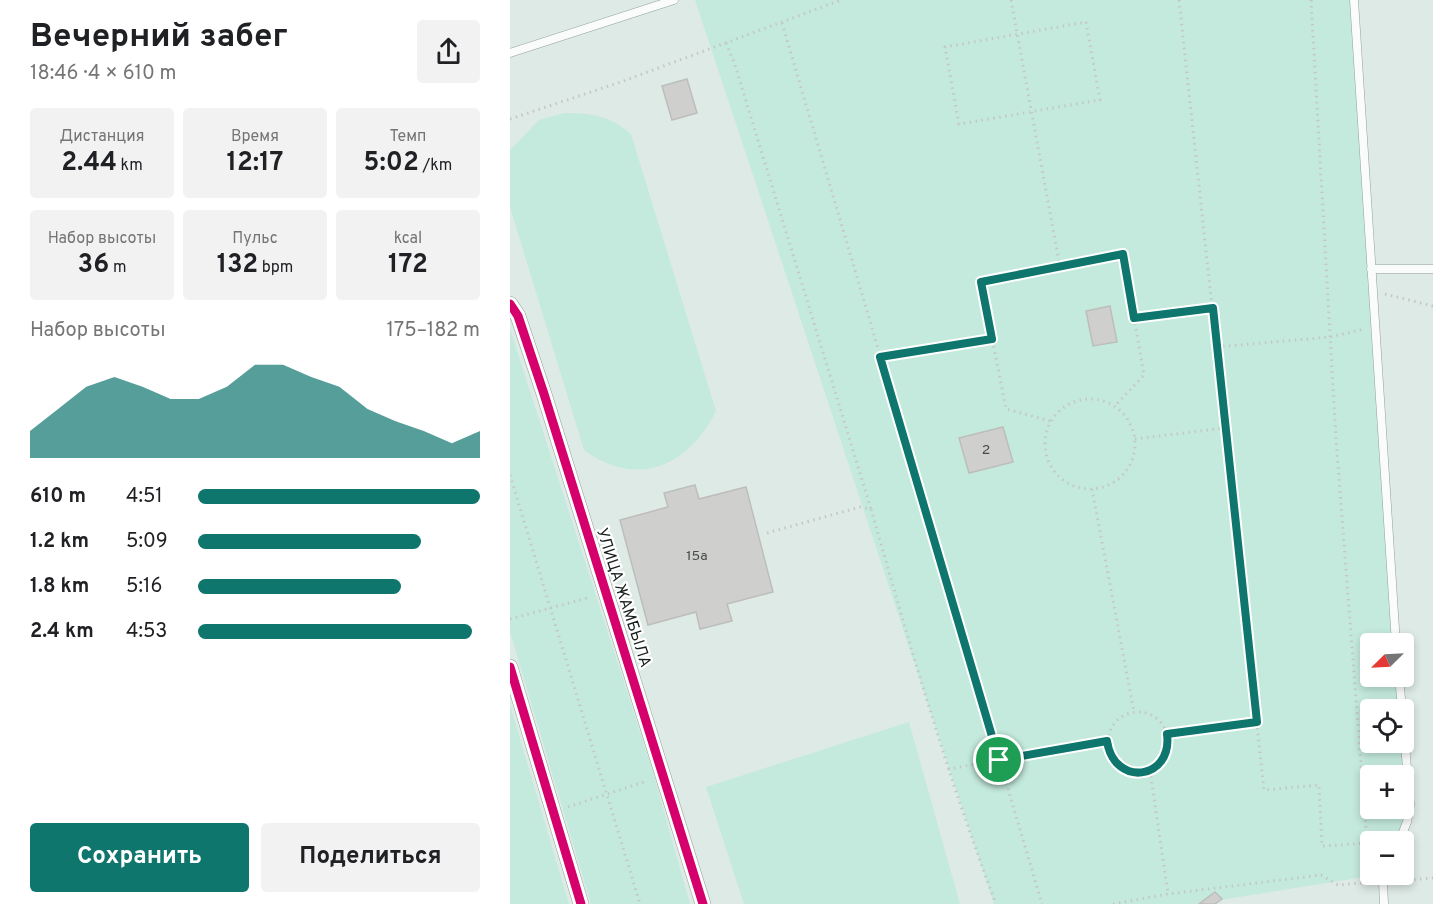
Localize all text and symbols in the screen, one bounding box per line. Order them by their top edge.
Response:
text: Вечерний забег [30,17,288,59]
button: share [417,20,480,83]
text: 18:46 · 4 × 610 m [30,61,177,87]
text: Дистанция [59,127,145,147]
text: Время [231,127,279,147]
text: Темп [390,127,426,147]
text: 2.44 [61,147,117,180]
text: 12:17 [227,147,283,180]
text: 5:02 [364,147,419,180]
text: km [117,156,143,176]
text: /km [419,156,452,176]
text: Набор высоты [48,229,156,249]
text: Пульс [232,229,278,249]
text: kcal [394,229,422,249]
text: 36 [78,249,109,282]
text: 132 [217,249,258,282]
text: 172 [388,249,428,282]
text: m [109,258,126,278]
text: bpm [258,258,293,278]
text: Набор высоты [30,318,166,344]
text: 175–182 m [386,318,480,344]
house number: 2 [982,442,990,459]
text: 610 m [30,484,86,510]
text: 4:51 [126,484,163,510]
street label: УЛИЦА ЖАМБЫЛА [591,526,655,670]
text: 1.2 km [30,529,89,555]
text: 5:09 [126,529,168,555]
house number: 15а [686,548,708,565]
text: 1.8 km [30,574,89,600]
text: 5:16 [126,574,162,600]
text: 2.4 km [30,619,94,645]
text: 4:53 [126,619,167,645]
north arrow [1360,633,1414,687]
map controls [1360,633,1414,885]
button: locate [1360,699,1414,753]
pin [973,734,1024,785]
icon: arrive [982,743,1015,776]
button: + [1360,765,1414,819]
button: Сохранить [30,823,249,892]
button: Поделиться [261,823,480,892]
button: − [1360,831,1414,885]

